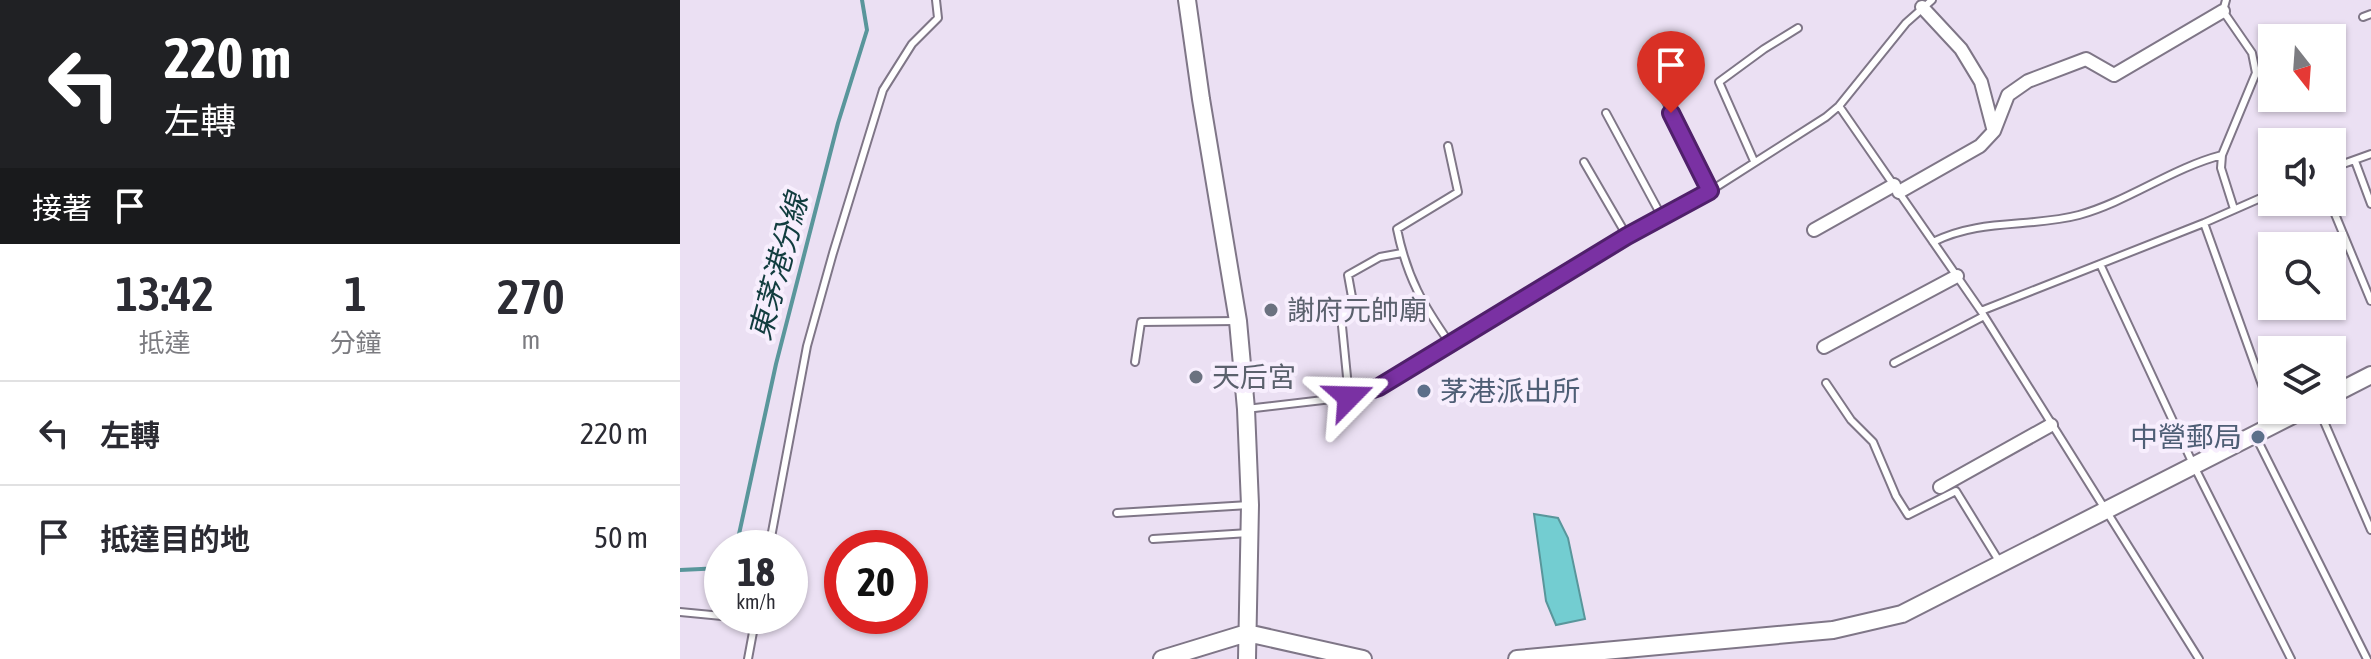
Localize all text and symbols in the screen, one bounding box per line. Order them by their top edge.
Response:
north arrow [2258,24,2346,112]
map controls [2258,24,2346,424]
text: 220 m [164,26,291,90]
pin [1637,31,1705,113]
icon: left [32,32,136,136]
icon: arrive [1649,43,1693,87]
text: 左轉 [164,100,236,142]
button: sound [2258,128,2346,216]
icon: arrive [108,184,152,228]
water label: 東茅港分線 [742,187,815,344]
text: 接著 [32,191,92,225]
button: search [2258,232,2346,320]
text: 13:42 [115,266,214,321]
text: 1 [344,266,367,321]
text: 270 [497,269,565,324]
place label: 謝府元帥廟 [1287,294,1427,326]
marker: 謝府元帥廟 [1262,301,1280,319]
text: m [521,325,540,355]
text: 抵達 [139,328,191,358]
text: 分鐘 [330,328,382,358]
button: layers [2258,336,2346,424]
position arrow [1307,355,1391,439]
place label: 天后宮 [1212,361,1296,393]
marker: 天后宮 [1187,368,1205,386]
place label: 茅港派出所 [1440,375,1580,407]
marker: 茅港派出所 [1415,382,1433,400]
icon: left [32,411,76,455]
text: 220 m [580,416,648,450]
text: 左轉 [100,418,160,452]
place label: 中營郵局 [2130,421,2242,453]
marker: 中營郵局 [2249,428,2267,446]
icon: arrive [32,515,76,559]
text: 50 m [594,520,648,554]
text: 抵達目的地 [100,522,250,556]
speed limit sign: 20 [824,530,928,634]
text: 18 [737,549,775,594]
text: km/h [736,590,776,613]

